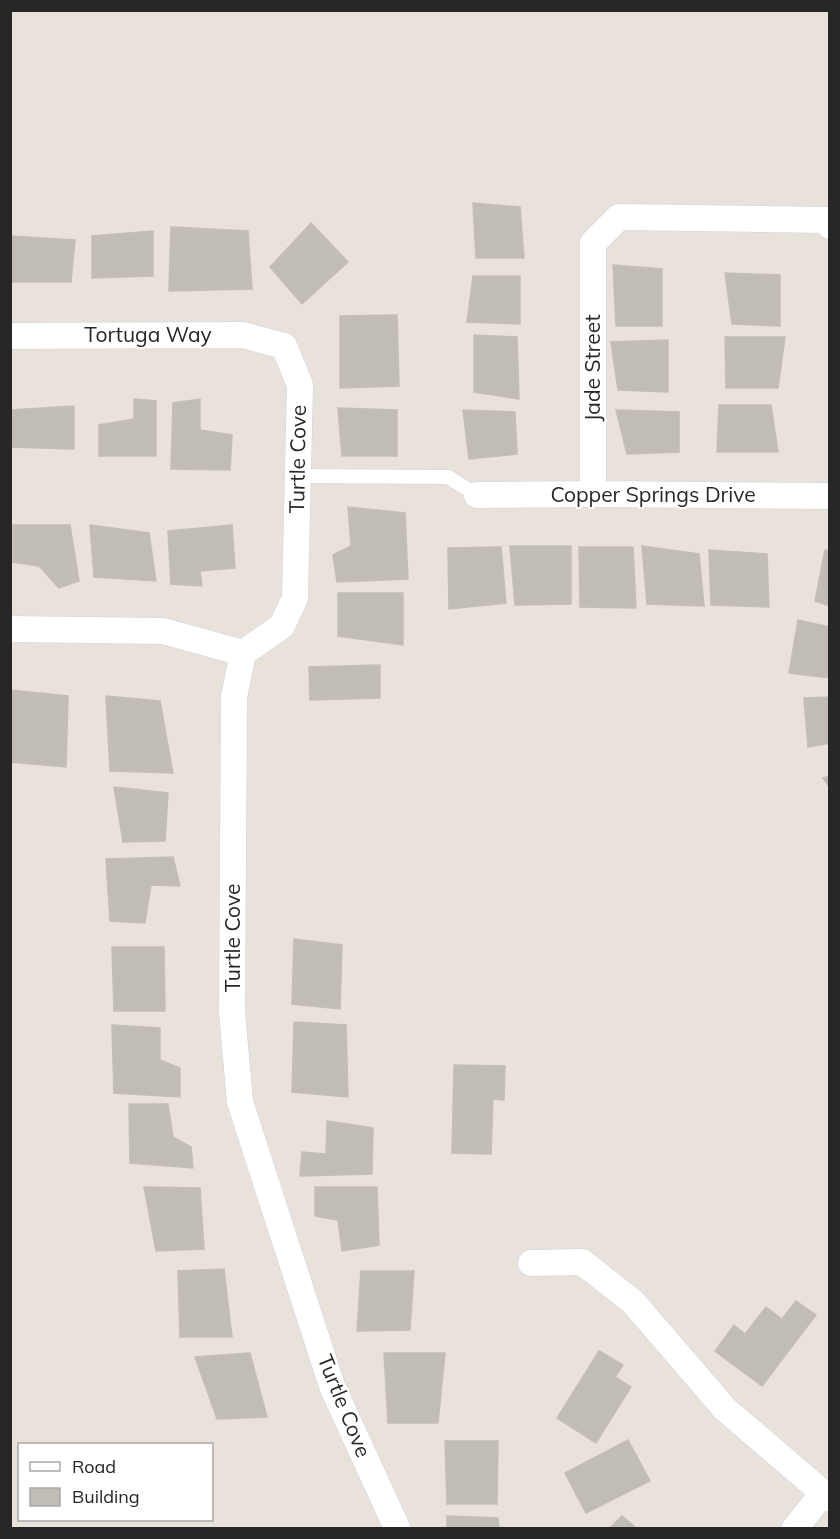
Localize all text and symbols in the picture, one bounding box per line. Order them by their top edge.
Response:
street label: Jade Street [579,314,605,422]
street label: Tortuga Way [84,321,212,347]
street label: Turtle Cove [283,404,311,514]
street label: Copper Springs Drive [550,481,756,507]
street label: Turtle Cove [219,884,245,992]
street label: Turtle Cove [313,1350,377,1461]
legend [18,1443,213,1521]
text: Road [72,1455,116,1478]
text: Building [72,1485,140,1508]

